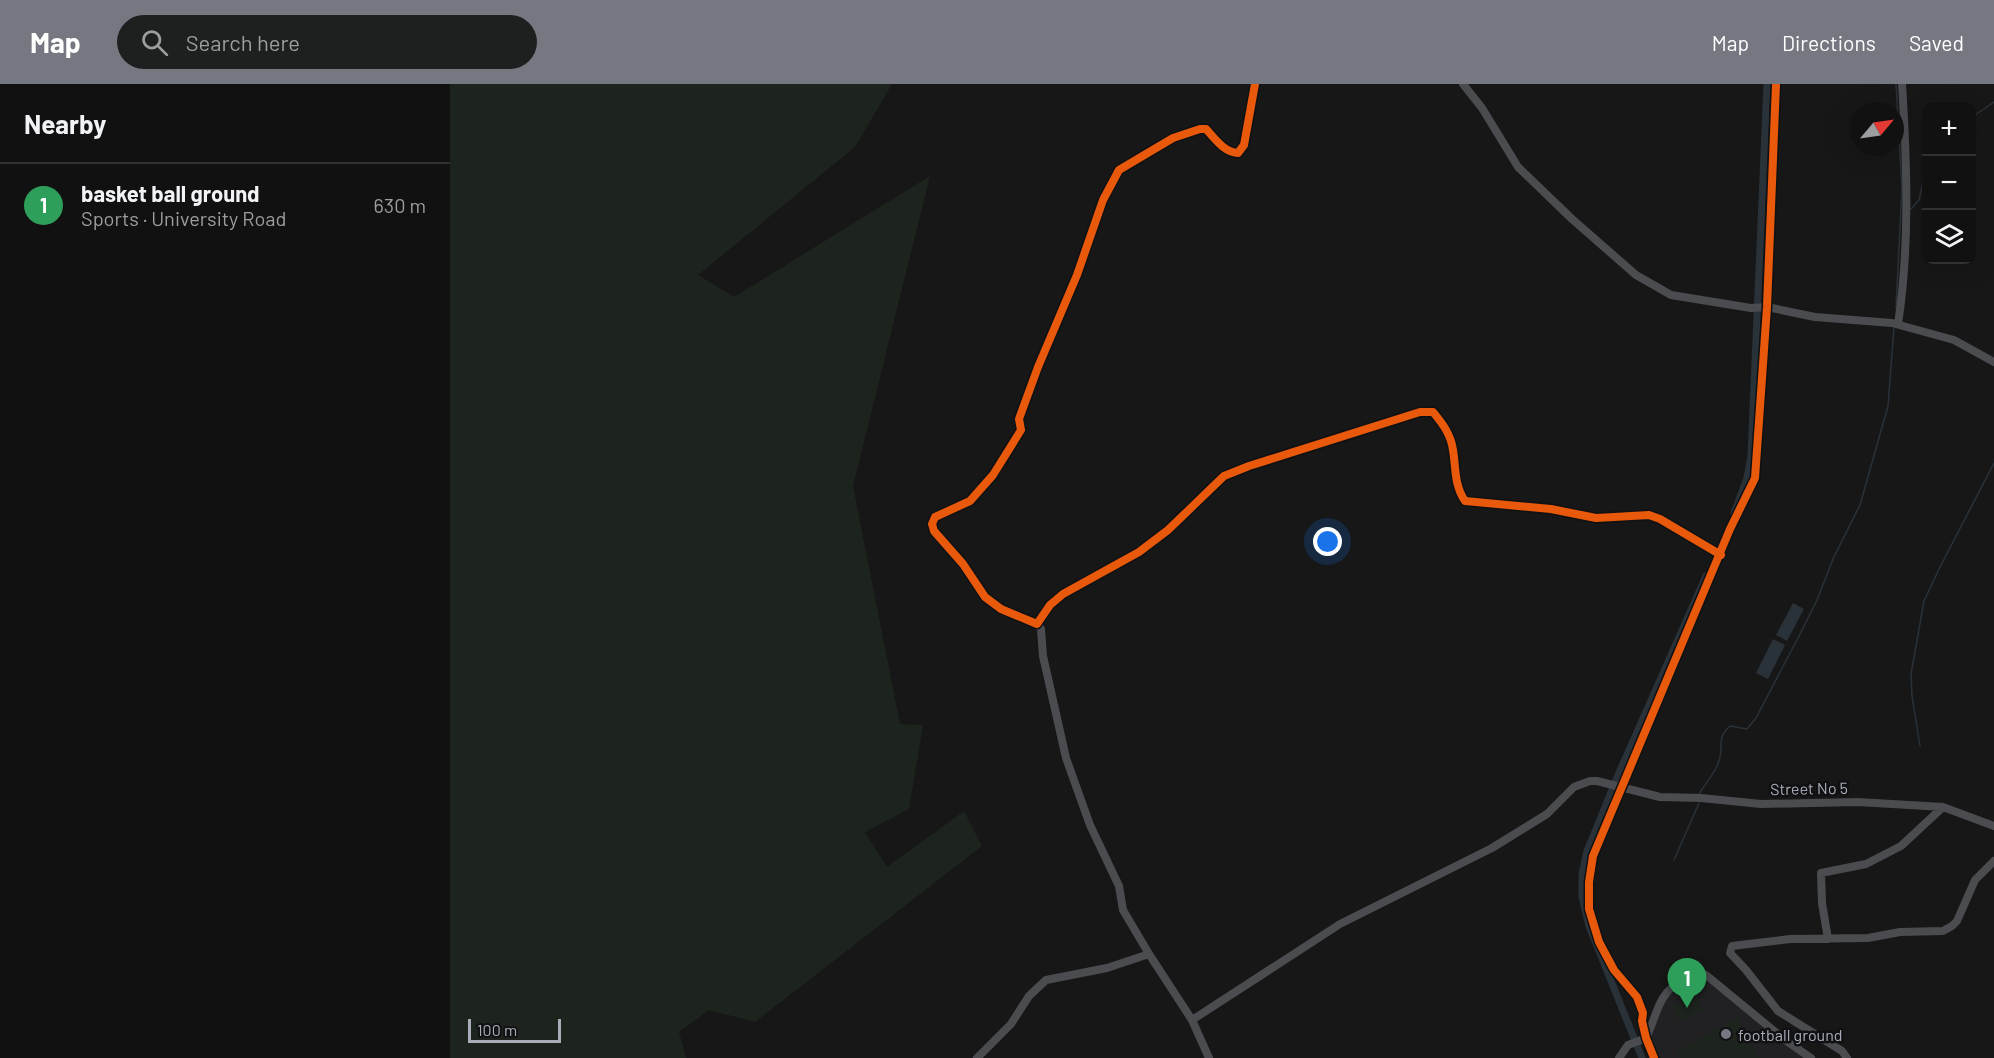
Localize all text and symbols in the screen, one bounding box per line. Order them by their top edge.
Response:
search box [117,15,537,69]
text: Map [30,25,81,59]
icon: search [138,26,171,59]
text: Search here [186,29,300,55]
text: Map [1712,30,1749,55]
text: Directions [1782,30,1876,55]
text: Saved [1909,30,1964,55]
north arrow [1850,102,1904,156]
map controls [1922,102,1976,264]
button: + [1922,102,1976,156]
text: Nearby [24,108,106,139]
button: − [1922,156,1976,210]
text: basket ball ground [81,180,260,206]
text: 1 [40,193,47,217]
text: 630 m [374,193,426,217]
text: Sports · University Road [81,206,286,230]
button: layers [1922,210,1976,264]
your location [1313,527,1342,556]
street label: Street No 5 [1770,778,1848,798]
pin: 1 [1668,958,1706,1008]
scale bar [468,1016,561,1044]
text: 100 m [477,1020,517,1039]
place label: football ground [1738,1025,1842,1044]
marker: football ground [1719,1027,1733,1041]

